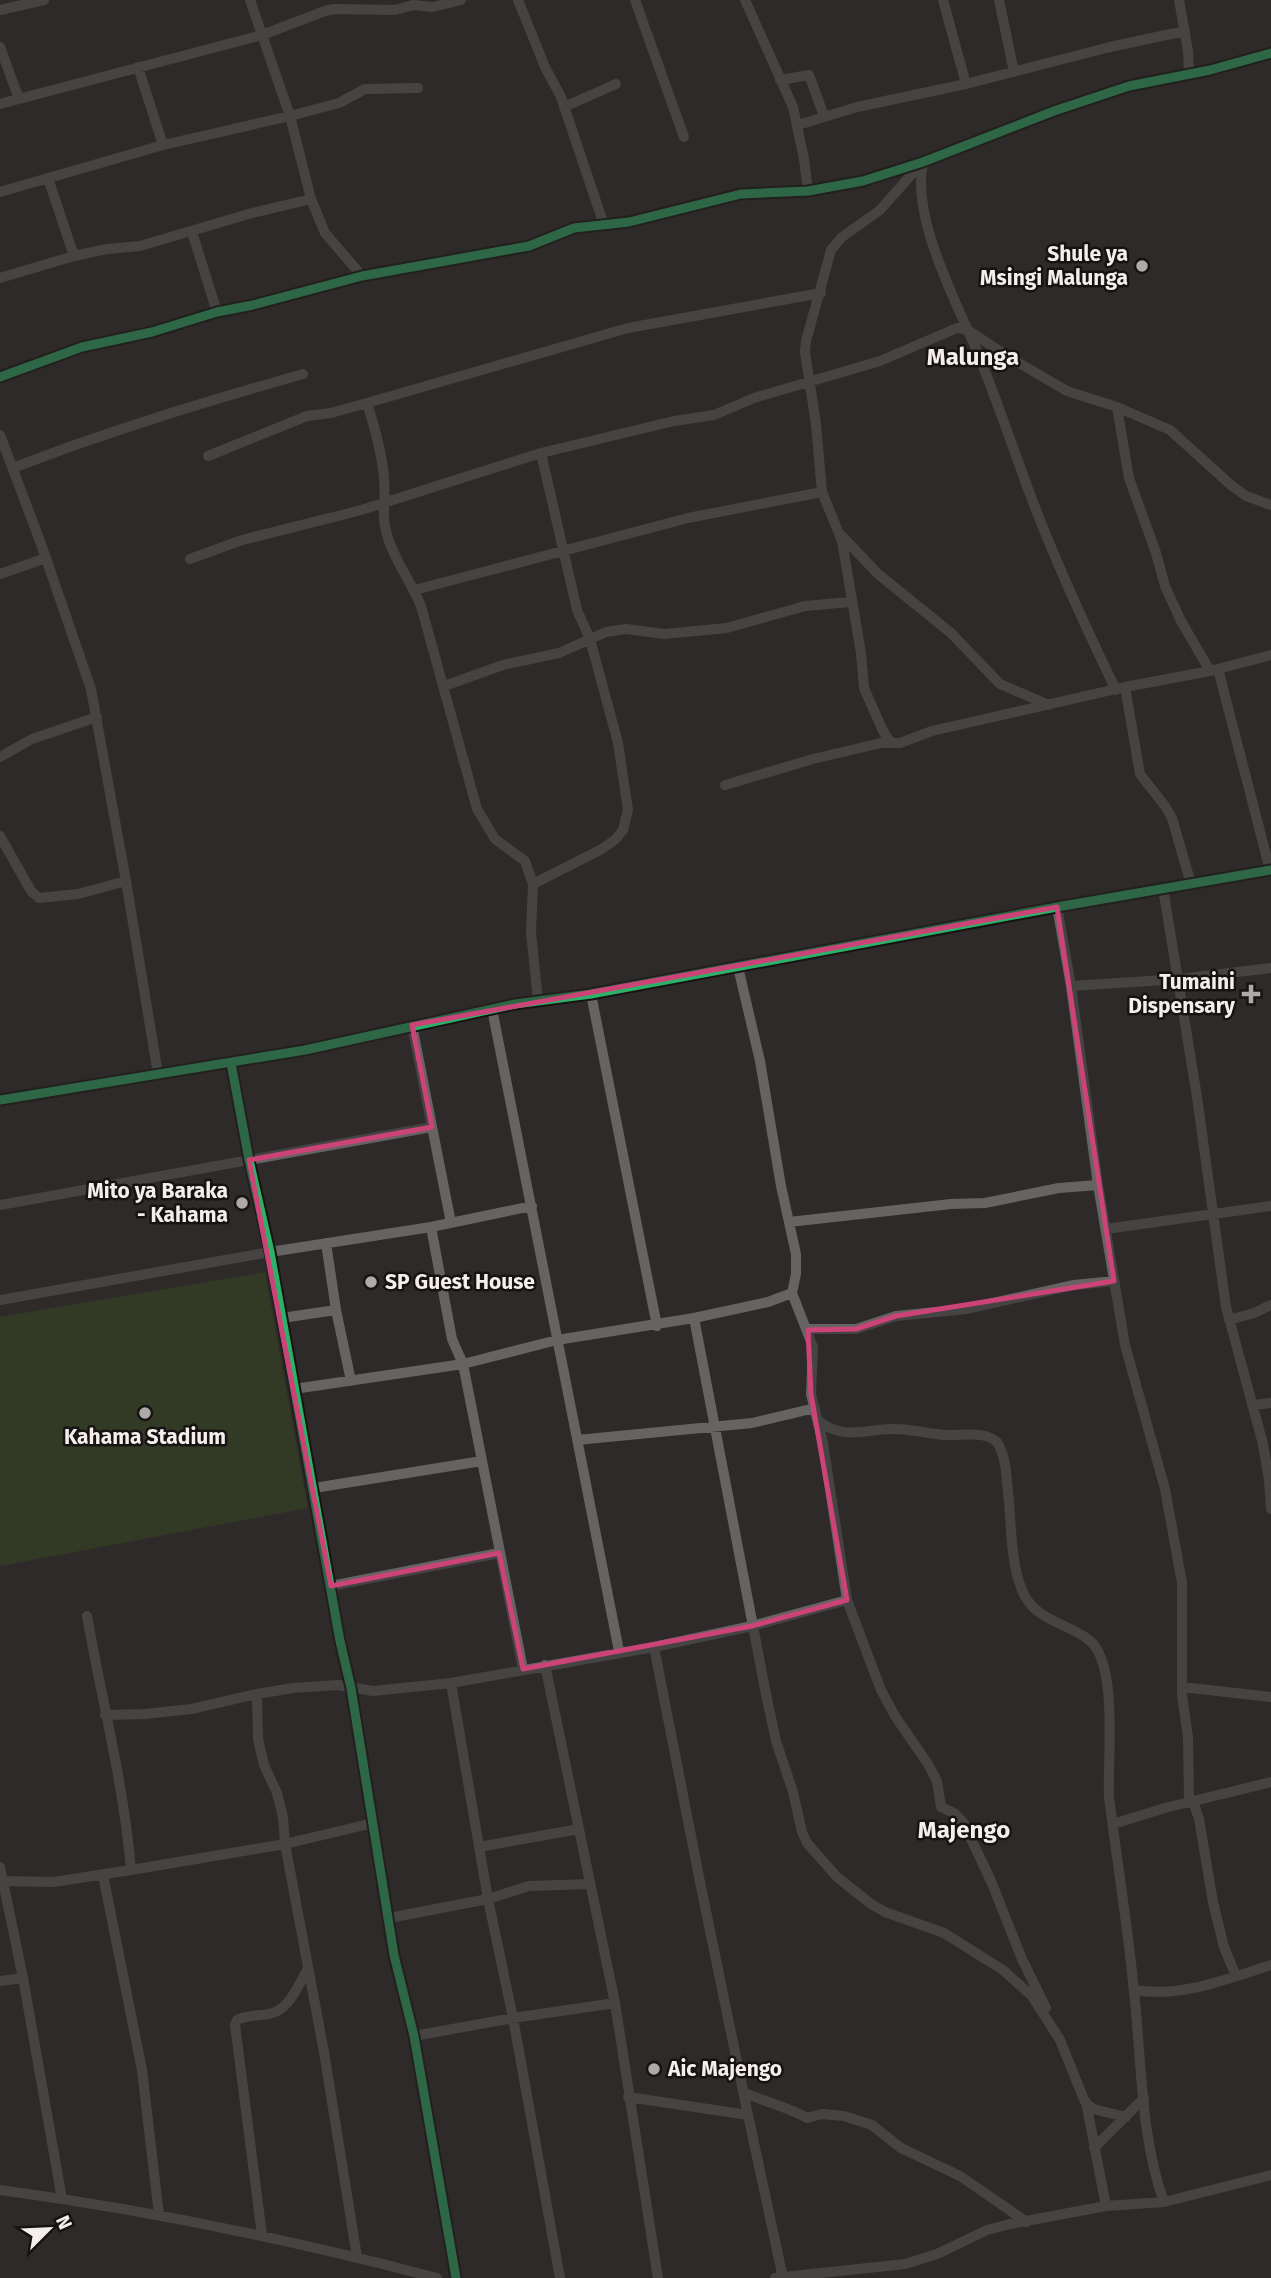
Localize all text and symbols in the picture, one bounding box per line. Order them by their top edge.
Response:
place label: Shule ya Msingi Malunga [980,241,1128,291]
marker: Shule ya Msingi Malunga [1134,258,1150,274]
district label: Malunga [927,343,1019,371]
place label: Tumaini Dispensary [1128,969,1235,1019]
marker: Tumaini Dispensary [1241,984,1261,1004]
place label: Mito ya Baraka - Kahama [87,1178,228,1228]
marker: Mito ya Baraka - Kahama [234,1195,250,1211]
place label: SP Guest House [385,1269,535,1295]
marker: SP Guest House [363,1274,379,1290]
marker: Kahama Stadium [137,1405,153,1421]
place label: Kahama Stadium [64,1424,226,1450]
district label: Majengo [918,1816,1010,1844]
place label: Aic Majengo [667,2056,782,2082]
marker: Aic Majengo [646,2061,662,2077]
north arrow [14,2194,84,2264]
text: N [51,2212,77,2233]

